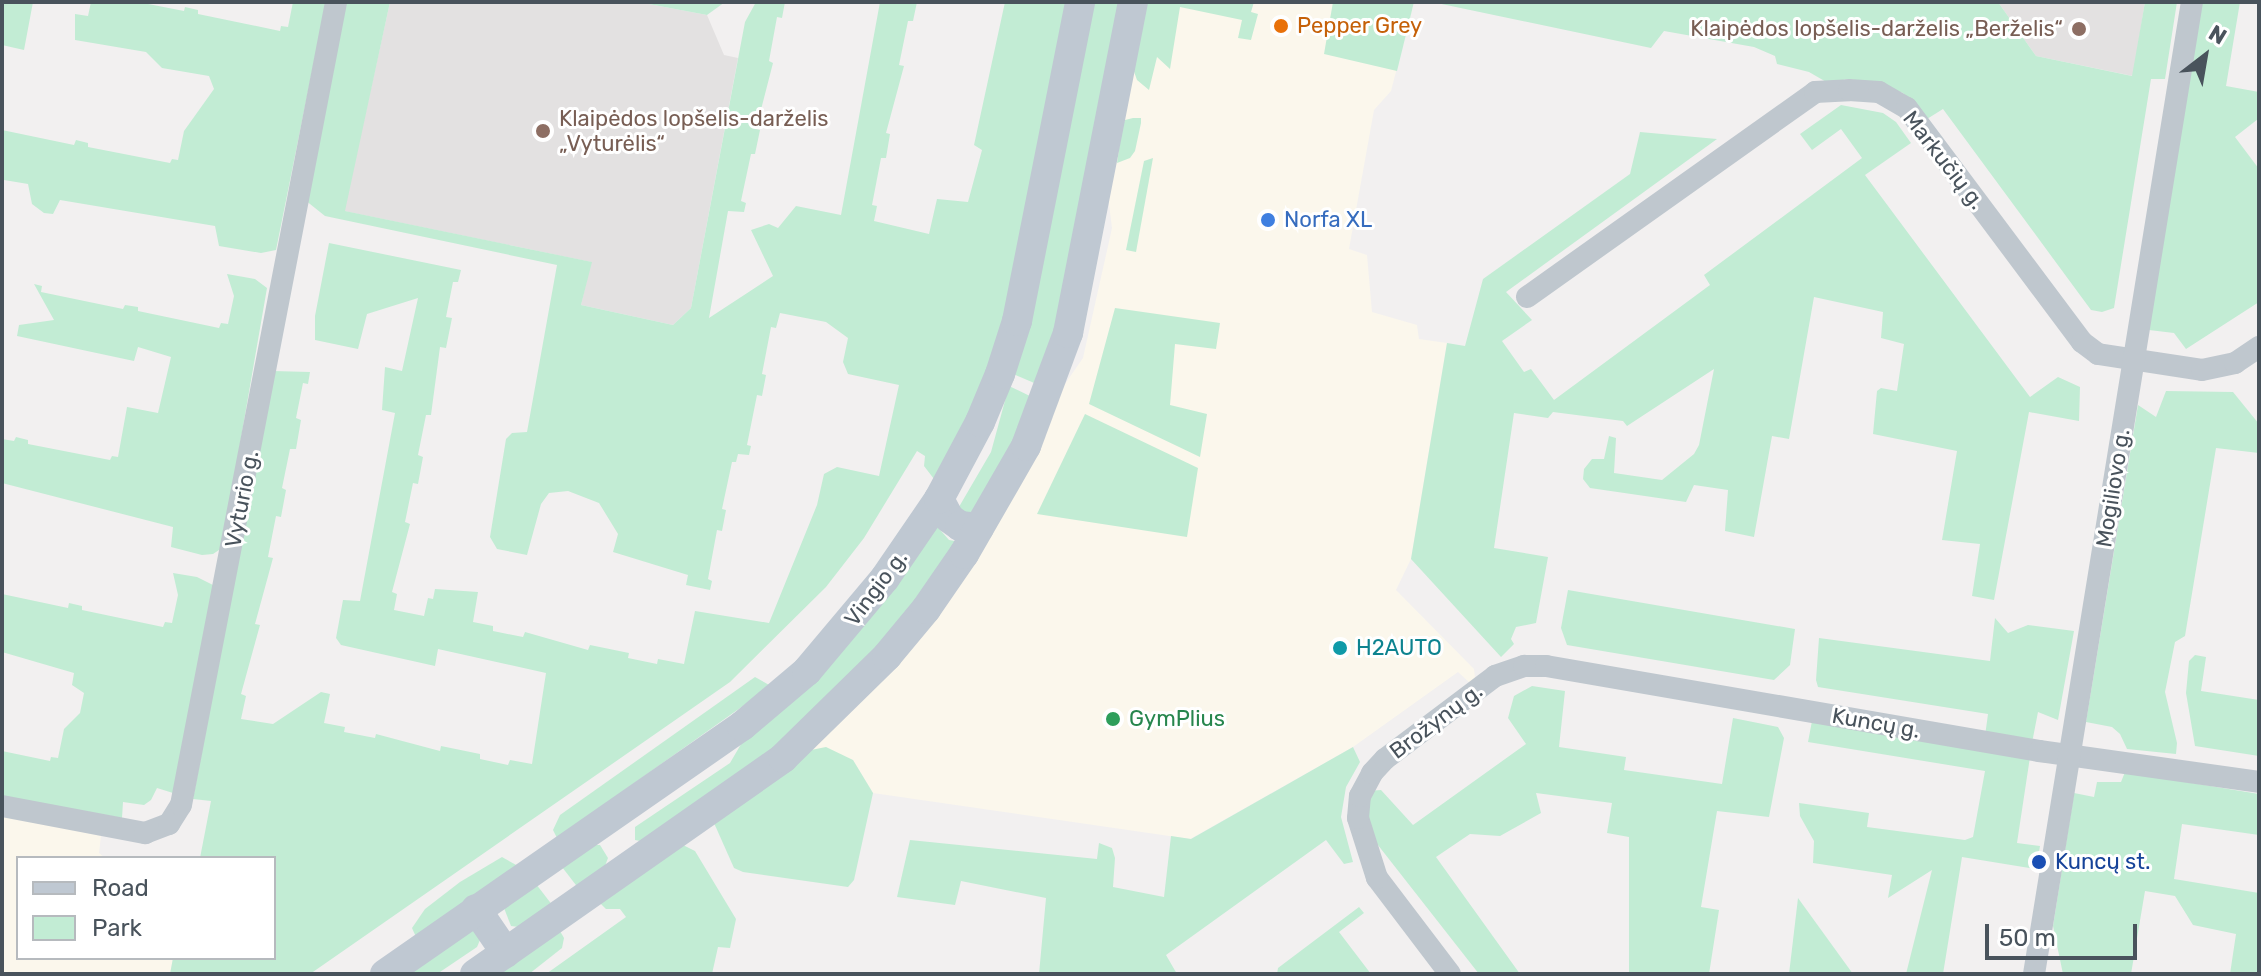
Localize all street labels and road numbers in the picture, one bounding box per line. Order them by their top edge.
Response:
street label: Markučių g. [1897,106,1991,214]
street label: Mogiliovo g. [2091,427,2135,549]
street label: Vyturio g. [220,448,264,550]
street label: Vingio g. [839,545,913,631]
street label: Brožynų g. [1384,678,1488,764]
street label: Kuncų g. [1830,702,1922,744]

